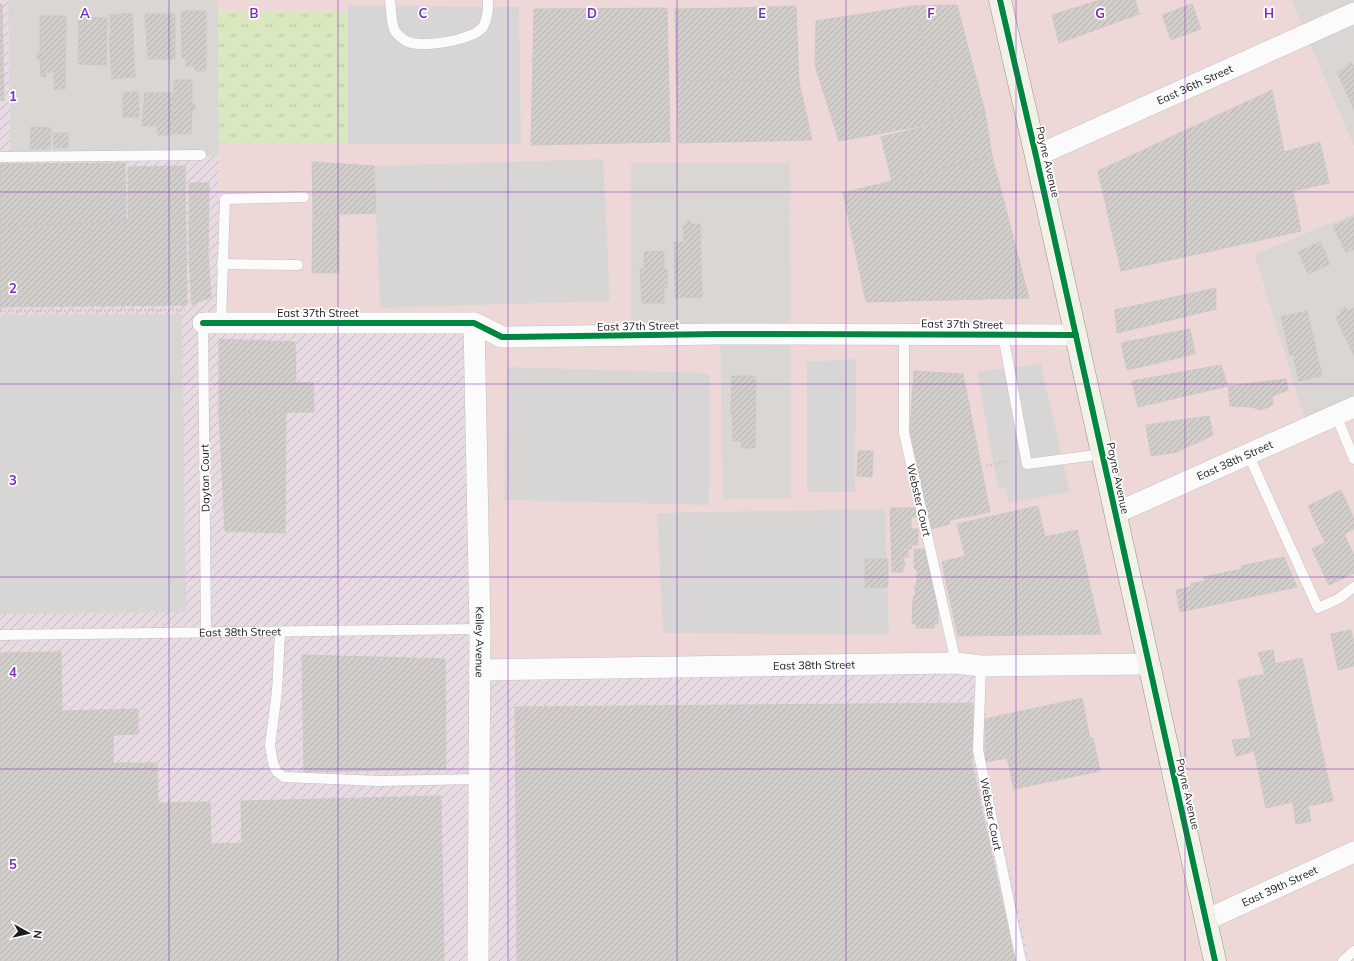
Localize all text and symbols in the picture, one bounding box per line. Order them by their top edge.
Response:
text: A [80,5,90,21]
text: B [250,5,259,21]
text: C [419,5,428,21]
text: D [587,5,597,21]
text: E [758,5,766,21]
text: F [927,5,935,21]
text: G [1095,5,1105,21]
text: H [1264,5,1274,21]
street label: East 36th Street [1154,61,1235,108]
text: 1 [9,88,17,104]
street label: Payne Avenue [1033,125,1063,199]
text: 2 [9,280,17,296]
street label: East 37th Street [277,306,359,320]
street label: East 37th Street [921,316,1003,332]
street label: East 37th Street [597,318,679,334]
street label: East 38th Street [1194,437,1275,483]
street label: Payne Avenue [1104,441,1132,515]
street label: Dayton Court [197,444,213,512]
street label: Webster Court [904,462,934,538]
text: 3 [9,472,17,488]
street label: Kelley Avenue [473,606,487,678]
street label: East 38th Street [199,624,281,640]
street label: East 38th Street [773,657,855,673]
text: 4 [9,664,17,680]
street label: Payne Avenue [1173,757,1203,831]
street label: Webster Court [977,776,1005,852]
text: 5 [9,856,17,872]
street label: East 39th Street [1239,863,1320,910]
north arrow [8,913,48,953]
text: N [30,929,45,939]

